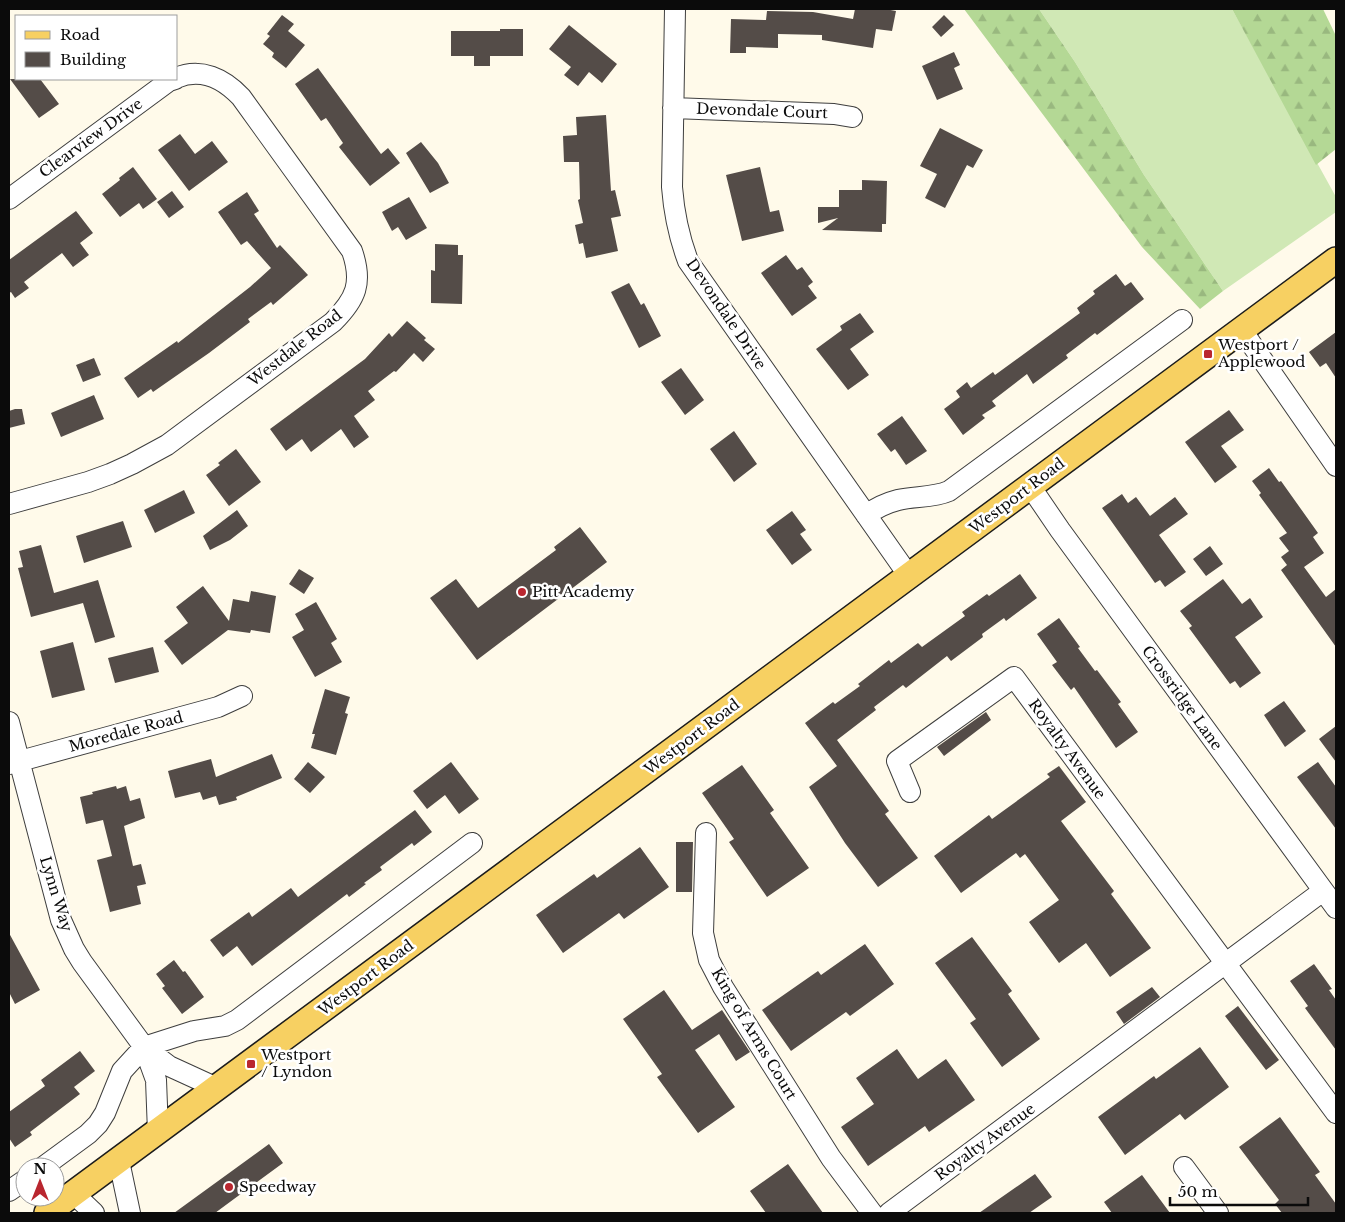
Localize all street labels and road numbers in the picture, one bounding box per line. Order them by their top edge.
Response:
street label: Clearview Drive [35,94,146,181]
street label: Devondale Court [696,99,828,122]
street label: Devondale Drive [682,255,771,373]
street label: Westdale Road [243,305,345,391]
street label: Westport Road [964,454,1068,538]
street label: Crossridge Lane [1138,642,1227,754]
street label: Westport Road [639,695,743,779]
street label: Royalty Avenue [1025,695,1110,803]
street label: Moredale Road [67,707,185,756]
street label: Lynn Way [36,854,77,934]
street label: Westport Road [313,936,417,1020]
street label: King of Arms Court [707,964,802,1103]
street label: Royalty Avenue [931,1099,1039,1184]

